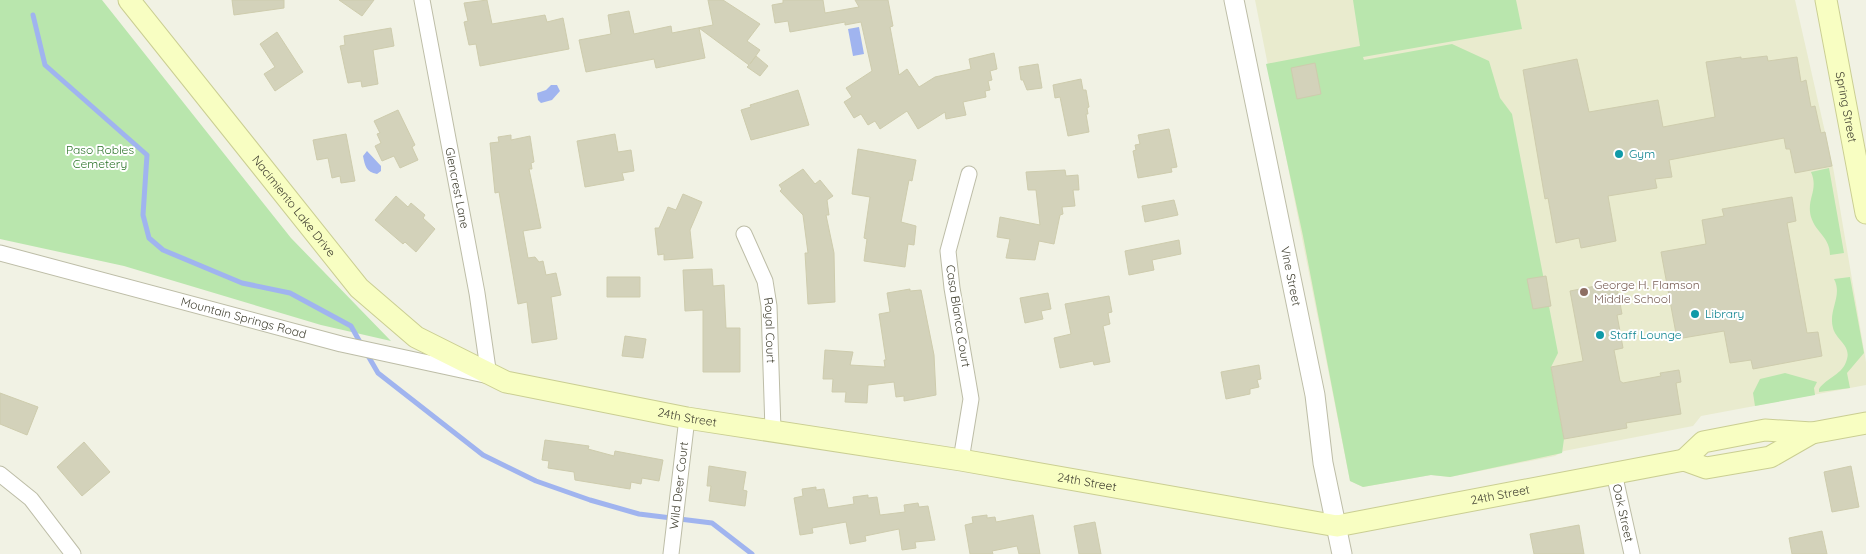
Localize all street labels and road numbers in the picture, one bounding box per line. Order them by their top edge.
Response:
street label: Spring Street [1833,70,1861,144]
street label: Glencrest Lane [442,146,473,230]
street label: Nacimiento Lake Drive [249,152,339,260]
street label: Vine Street [1278,245,1305,307]
street label: Casa Blanca Court [943,264,974,368]
street label: Mountain Springs Road [179,294,308,341]
street label: Royal Court [761,296,779,363]
street label: 24th Street [656,404,718,429]
street label: Wild Deer Court [666,441,691,530]
street label: 24th Street [1056,469,1118,494]
street label: 24th Street [1469,482,1531,507]
street label: Oak Street [1610,482,1637,543]

